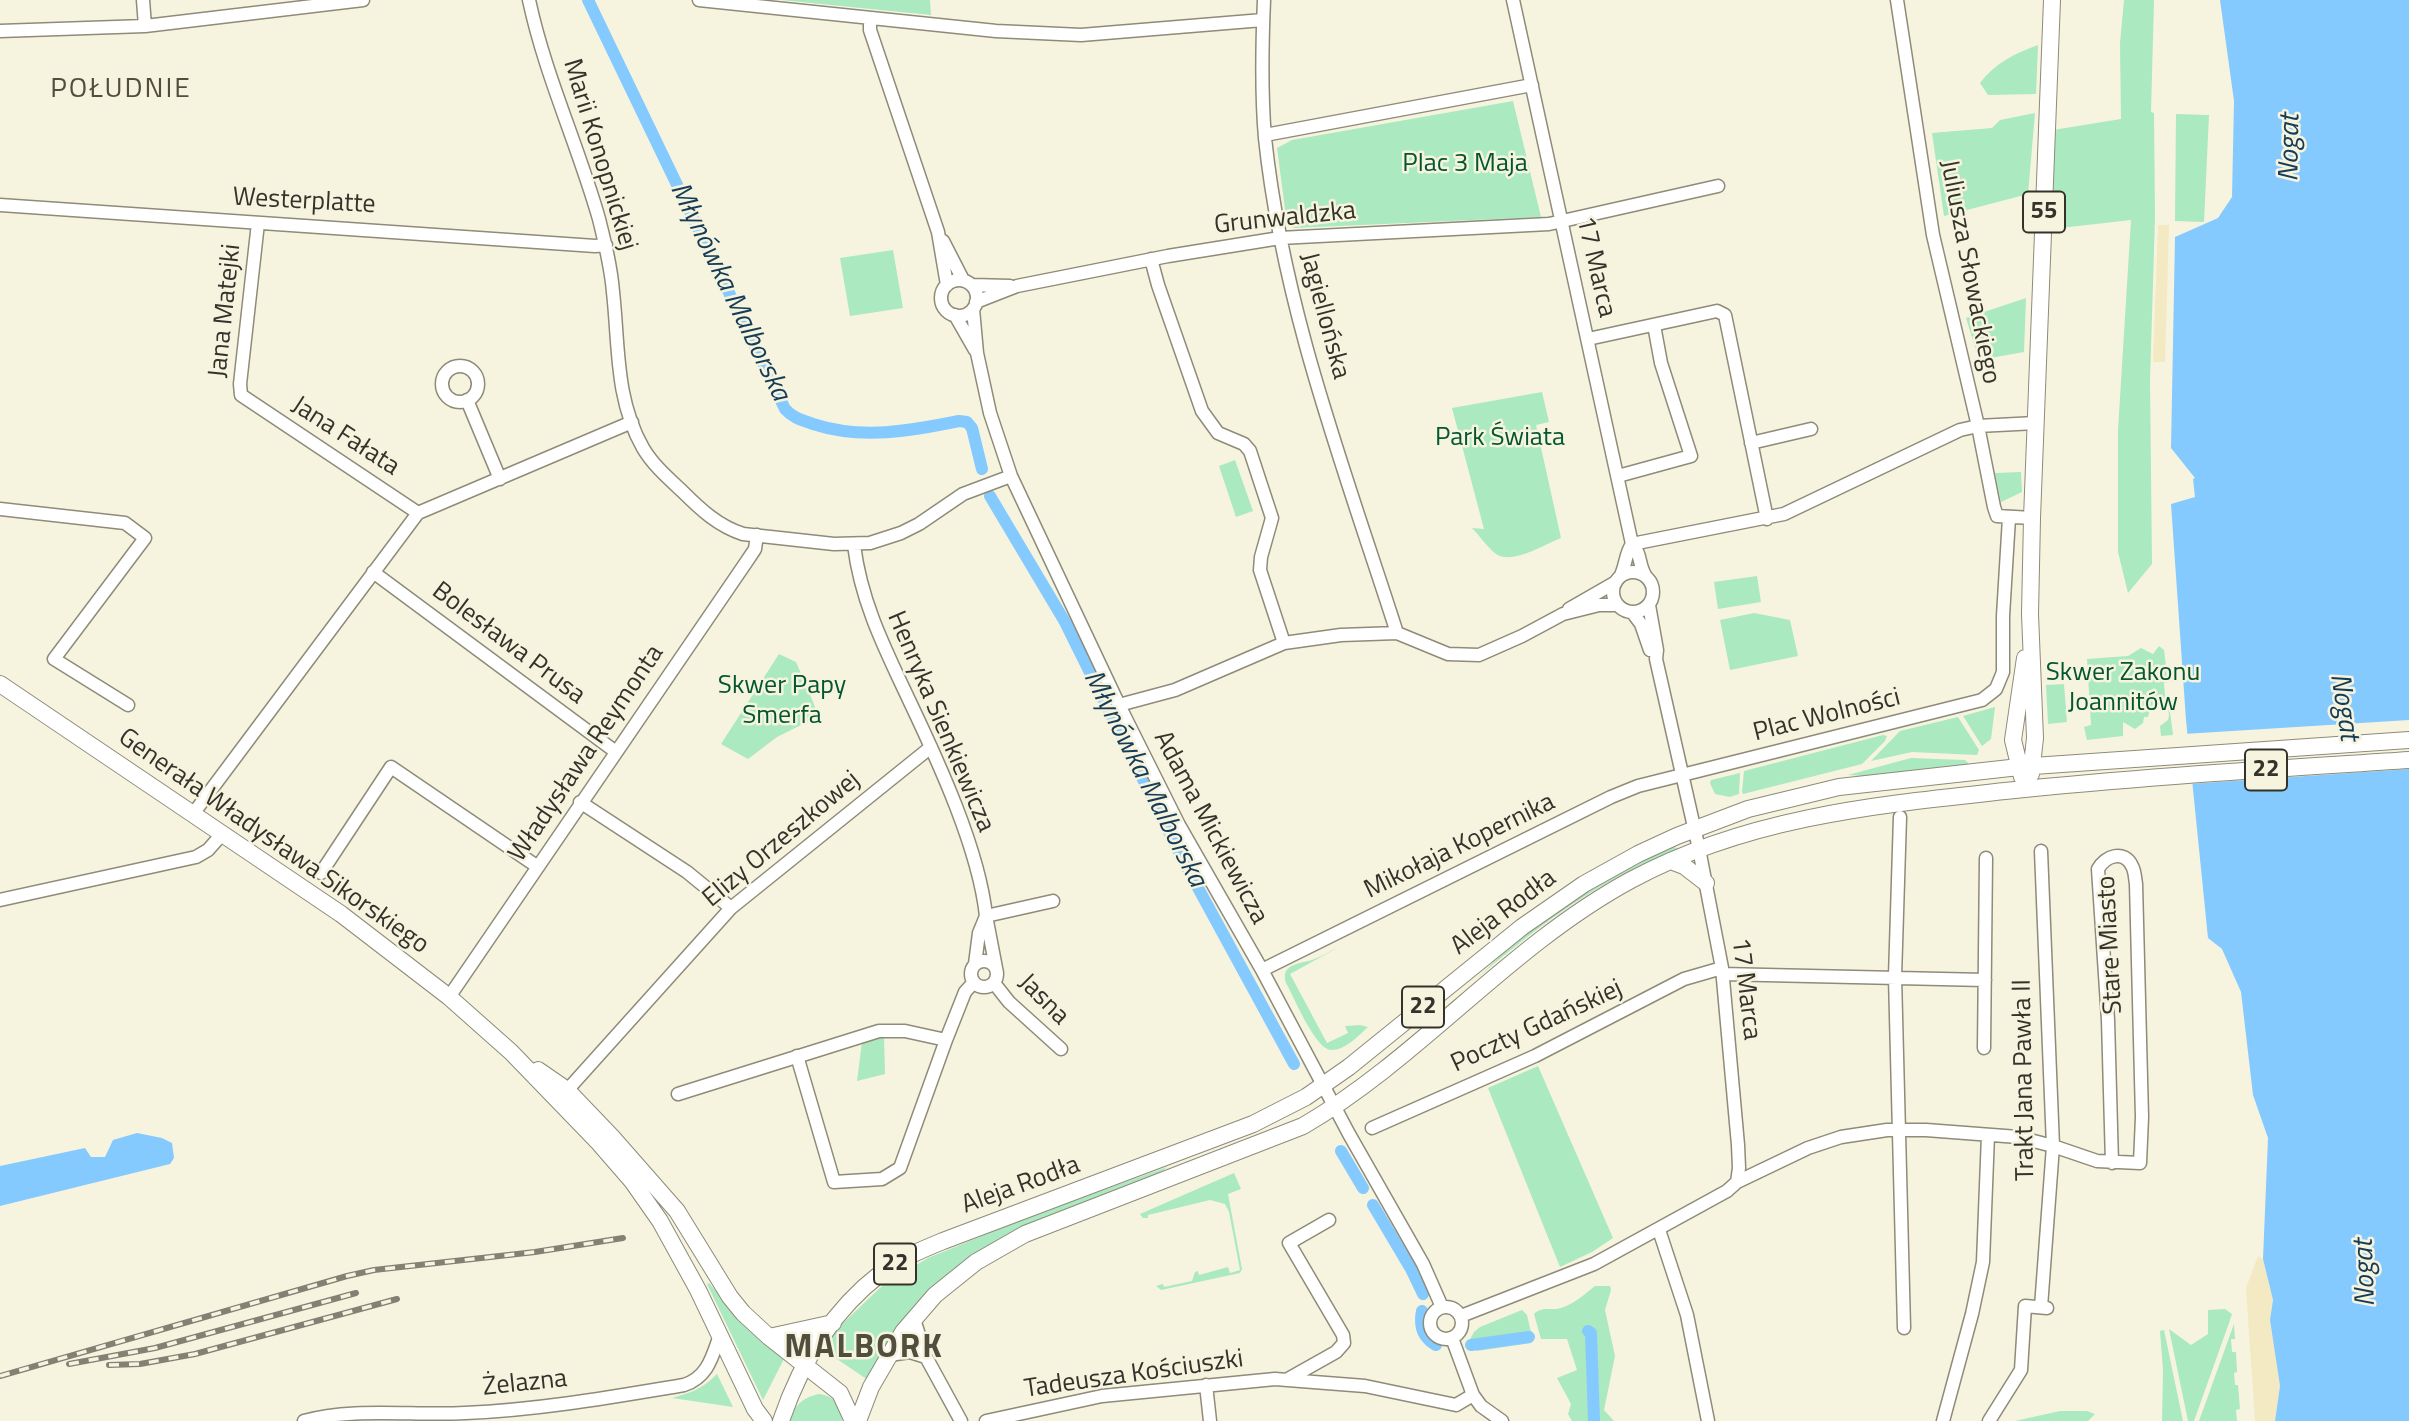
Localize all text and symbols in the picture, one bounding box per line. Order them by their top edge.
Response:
street label: Marii Konopnickiej [555,56,643,254]
district label: POŁUDNIE [51,73,191,107]
water label: Nogat [2274,114,2308,182]
park label: Plac 3 Maja [1402,149,1528,181]
street label: Juliusza Słowackiego [1932,157,2006,387]
water label: Młynówka Malborska [662,177,796,407]
street label: Westerplatte [232,183,376,221]
road number: 55 [2023,192,2065,232]
street label: Grunwaldzka [1213,196,1357,242]
street label: 17 Marca [1568,213,1622,321]
street label: Jana Matejki [203,243,249,379]
street label: Jagiellońska [1292,249,1356,383]
street label: Jana Fałata [285,391,405,483]
park label: Park Świata [1435,423,1565,455]
street label: Bolesława Prusa [425,576,591,712]
street label: Henryka Sienkiewicza [879,607,1001,837]
street label: Władysława Reymonta [503,640,671,868]
park label: Skwer Zakonu Joannitów [2046,658,2200,720]
water label: Młynówka Malborska [1075,665,1213,893]
park label: Skwer Papy Smerfa [718,671,846,732]
water label: Nogat [2321,671,2365,743]
street label: Plac Wolności [1750,683,1904,749]
street label: Generała Władysława Sikorskiego [112,723,434,961]
street label: Adama Mickiewicza [1146,726,1274,930]
road number: 22 [2245,750,2287,790]
street label: Elizy Orzeszkowej [697,765,867,915]
street label: Mikołaja Kopernika [1360,787,1560,907]
street label: Aleja Rodła [1445,863,1563,963]
street label: Stare Miasto [2092,875,2130,1015]
street label: 17 Marca [1723,936,1767,1042]
street label: Jasna [1011,968,1075,1032]
street label: Poczty Gdańskiej [1446,974,1628,1080]
street label: Trakt Jana Pawła II [2008,979,2042,1181]
road number: 22 [1402,987,1444,1028]
street label: Aleja Rodła [958,1150,1084,1222]
water label: Nogat [2348,1239,2384,1307]
road number: 22 [874,1244,916,1284]
district label: MALBORK [785,1329,943,1369]
street label: Tadeusza Kościuszki [1022,1344,1246,1406]
street label: Żelazna [481,1364,569,1404]

